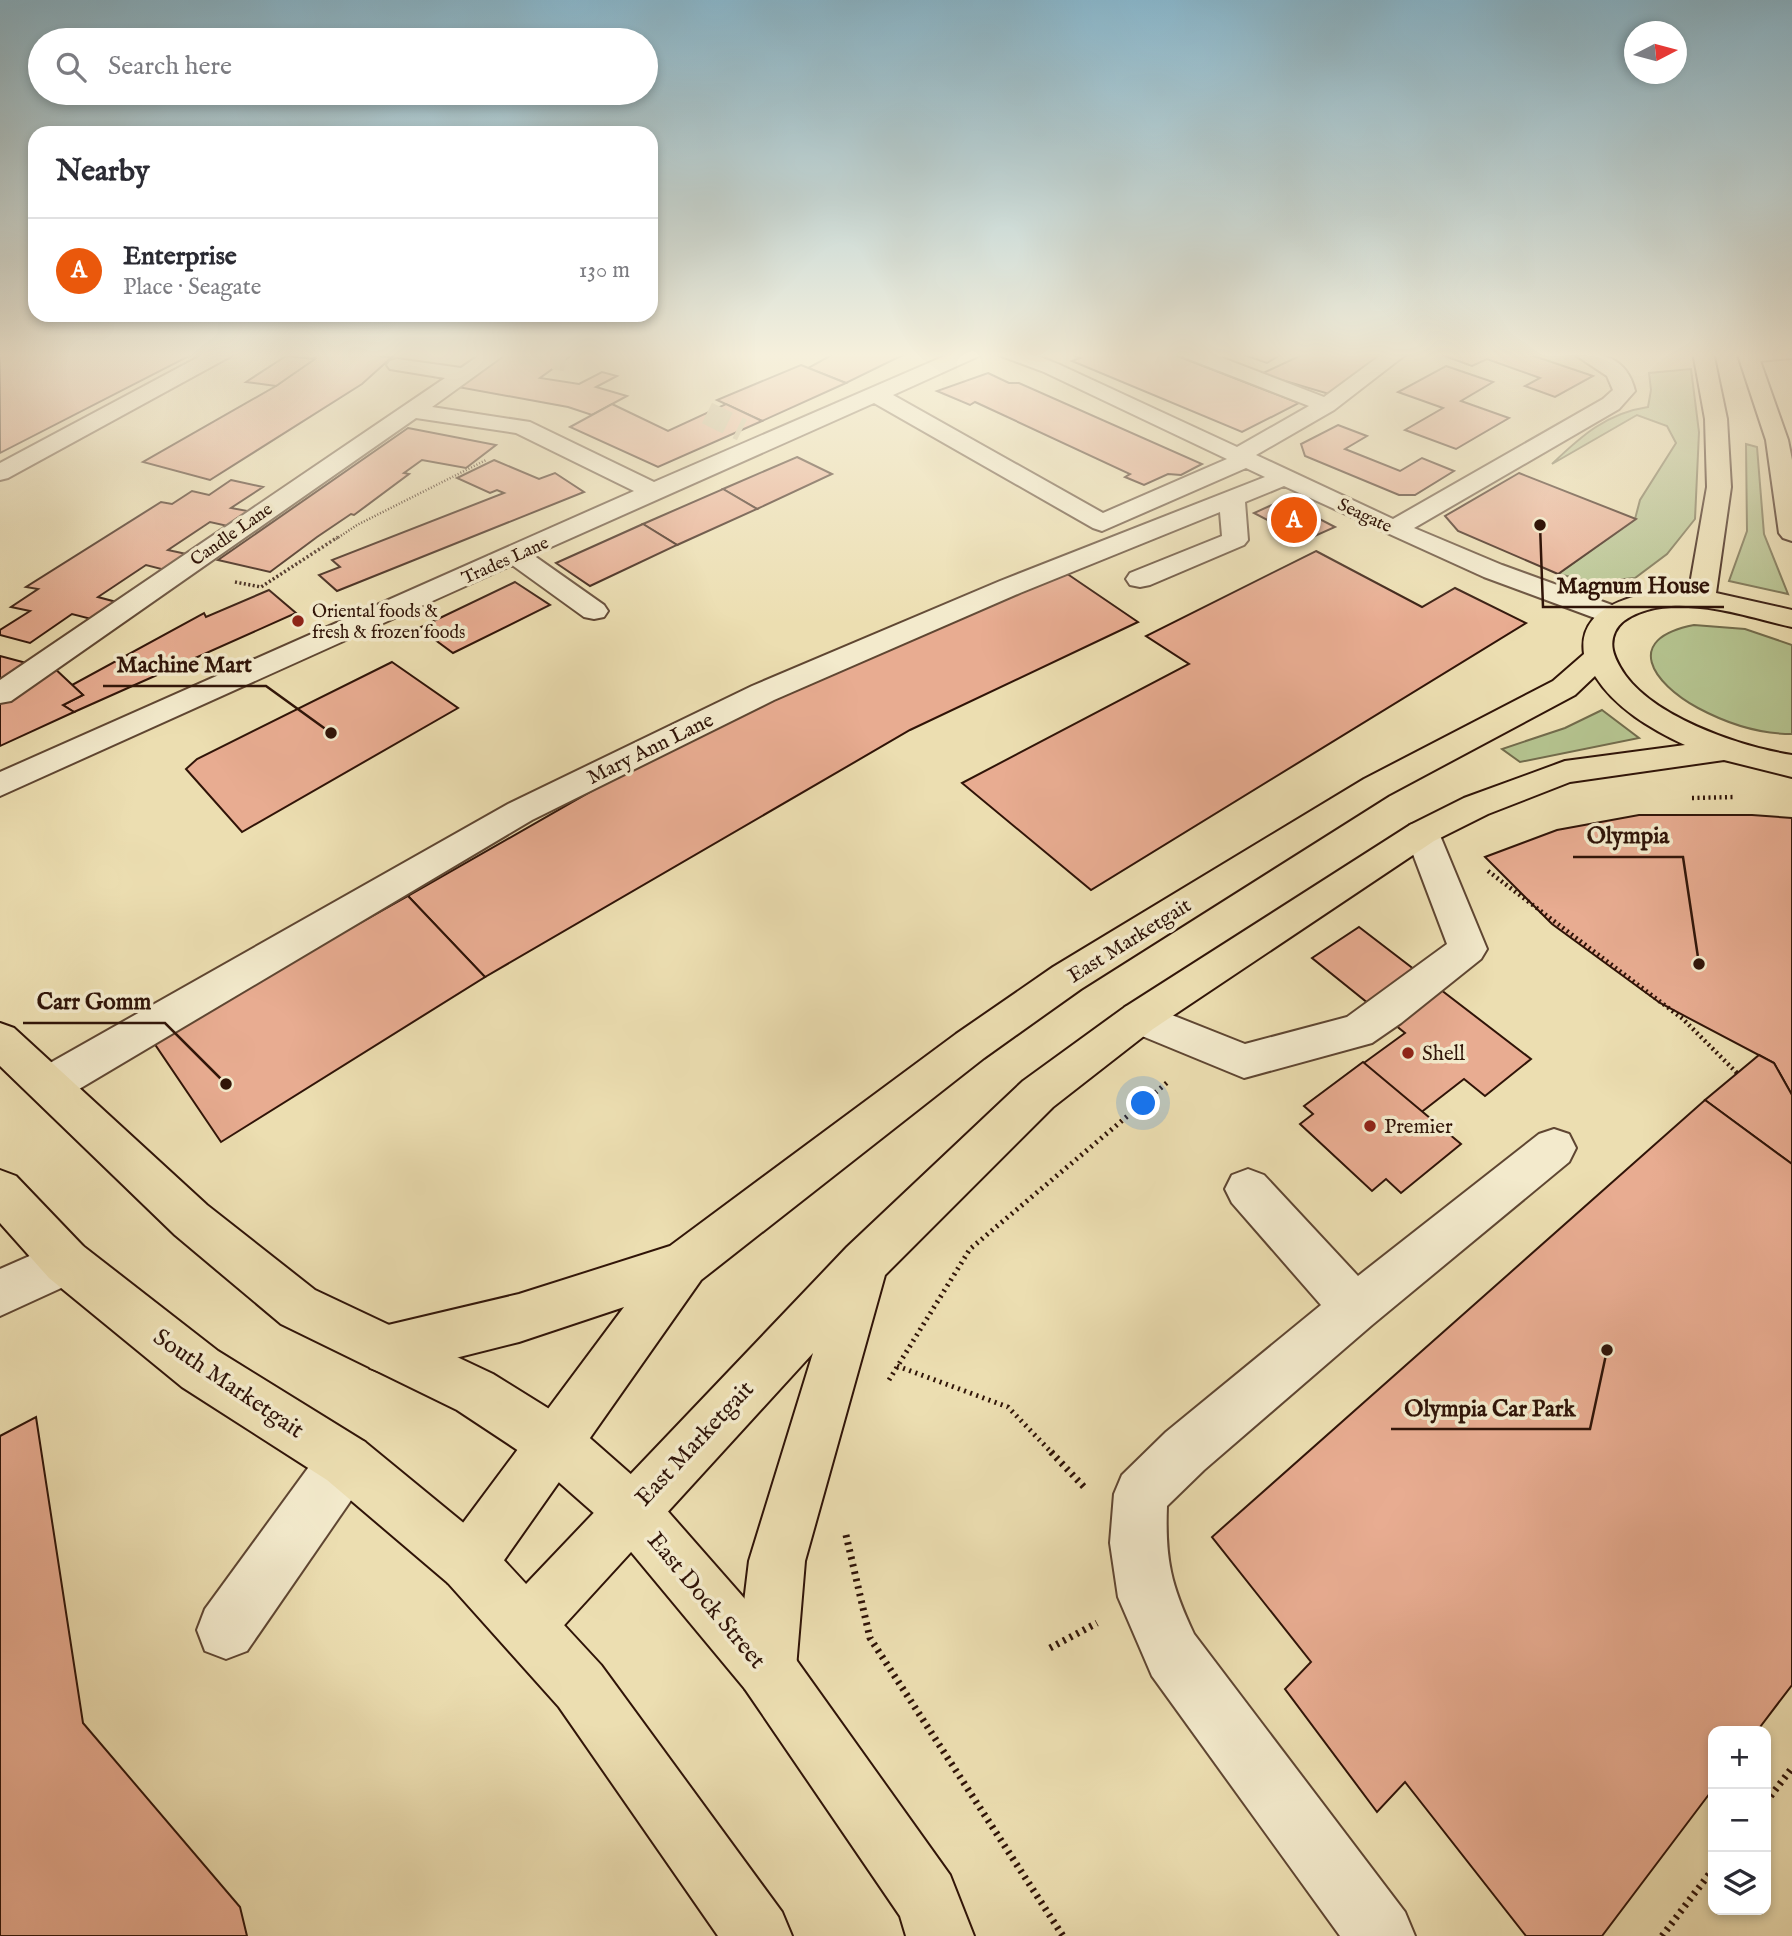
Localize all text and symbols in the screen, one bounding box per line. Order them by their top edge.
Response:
north arrow [1624,21,1687,84]
search box [28,28,658,105]
icon: search [52,48,90,86]
text: Search here [108,50,232,83]
text: Nearby [56,153,149,191]
text: Enterprise [123,240,237,273]
text: A [71,256,87,285]
text: 130 m [579,256,630,285]
text: Place · Seagate [123,273,261,302]
pin: A [1271,494,1317,546]
street label: Seagate [1334,494,1395,539]
street label: Candle Lane [186,498,277,572]
street label: Trades Lane [459,532,553,591]
callout: Magnum House [1543,563,1724,607]
text: Magnum House [1556,572,1710,601]
place label: Oriental foods & fresh & frozen foods [312,601,465,645]
marker: Oriental foods & fresh & frozen foods [290,613,306,629]
callout: Machine Mart [103,642,266,686]
text: Machine Mart [116,651,252,680]
street label: Mary Ann Lane [583,707,719,792]
callout: Olympia [1573,813,1683,857]
text: Olympia [1587,822,1670,851]
street label: East Marketgait [1063,893,1196,990]
callout: Carr Gomm [23,979,165,1023]
text: Carr Gomm [37,988,151,1017]
place label: Shell [1422,1041,1465,1068]
marker: Shell [1400,1045,1416,1061]
your location [1126,1086,1160,1120]
place label: Premier [1384,1114,1453,1141]
marker: Premier [1362,1118,1378,1134]
street label: South Marketgait [147,1322,310,1446]
street label: East Marketgait [629,1375,761,1513]
callout: Olympia Car Park [1391,1385,1590,1429]
text: Olympia Car Park [1404,1395,1576,1424]
street label: East Dock Street [640,1526,772,1676]
map controls [1708,1726,1771,1915]
button: + [1708,1726,1771,1789]
button: − [1708,1789,1771,1852]
button: layers [1708,1852,1771,1915]

